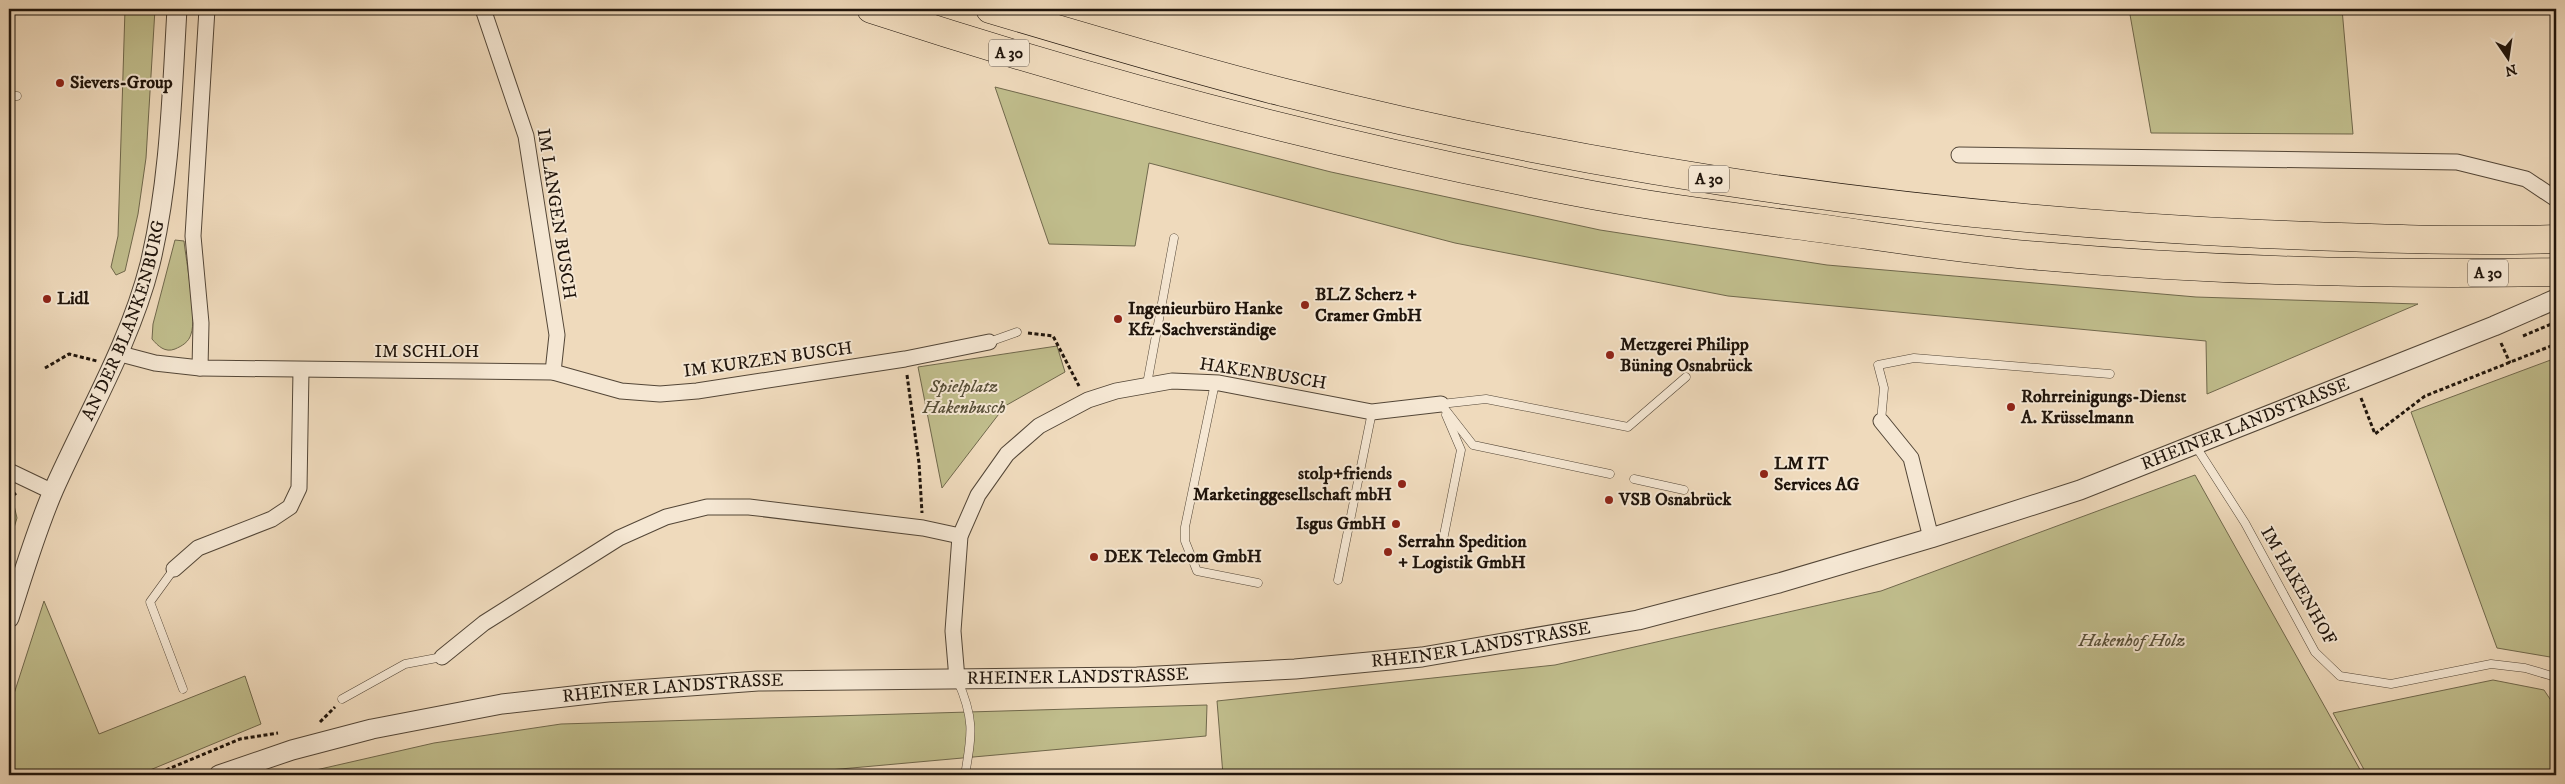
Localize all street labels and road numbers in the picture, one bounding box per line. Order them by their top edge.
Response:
road number: A 30 [989,40,1029,66]
street label: IM LANGEN BUSCH [532,127,580,301]
road number: A 30 [1689,165,1729,192]
street label: AN DER BLANKENBURG [77,218,170,424]
road number: A 30 [2468,260,2508,286]
street label: IM KURZEN BUSCH [682,337,854,383]
street label: IM SCHLOH [375,341,479,363]
street label: HAKENBUSCH [1198,353,1328,395]
street label: RHEINER LANDSTRASSE [2138,373,2353,476]
street label: IM HAKENHOF [2255,523,2341,649]
street label: RHEINER LANDSTRASSE [1370,617,1592,673]
street label: RHEINER LANDSTRASSE [967,663,1189,690]
street label: RHEINER LANDSTRASSE [561,670,784,708]

